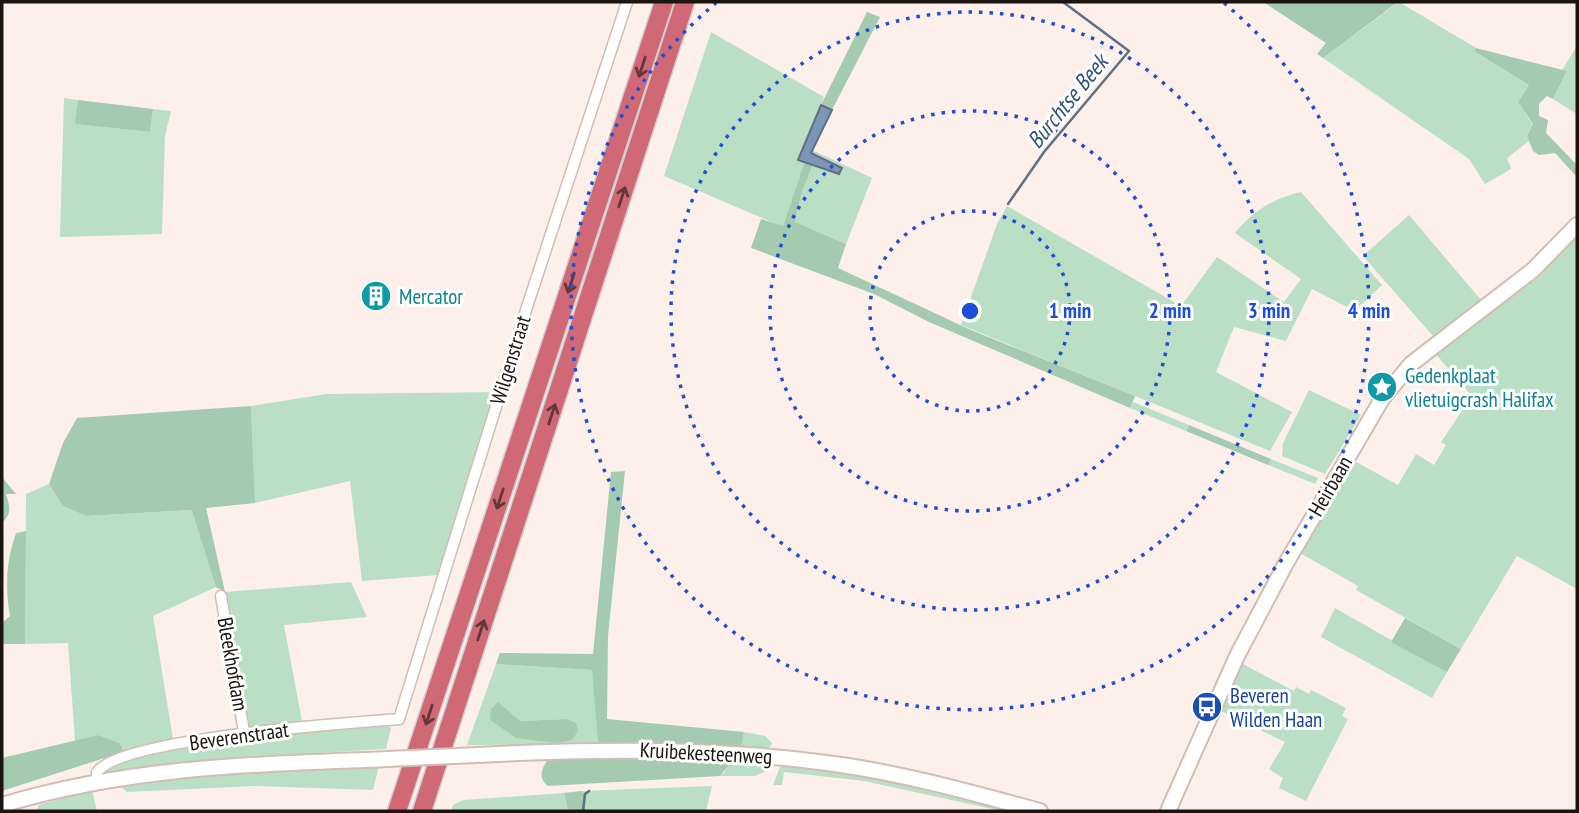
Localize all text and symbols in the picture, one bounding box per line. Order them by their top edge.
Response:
water label: Burchtse Beek [1020,46,1116,154]
one-way arrow [635,55,647,77]
one-way arrow [617,187,629,209]
one-way arrow [564,271,576,293]
building icon: Mercator [359,279,393,313]
place label: Mercator [399,283,463,310]
text: 1 min [1049,297,1091,324]
text: 2 min [1149,297,1191,324]
text: 3 min [1248,297,1290,324]
text: 4 min [1348,297,1390,324]
centre of rings [958,299,982,323]
street label: Wilgenstraat [484,312,536,408]
place label: Gedenkplaat vlietuigcrash Halifax [1405,362,1554,413]
place icon: Gedenkplaat vlietuigcrash Halifax [1365,370,1399,404]
one-way arrow [546,403,559,425]
street label: Heirbaan [1302,451,1358,521]
one-way arrow [493,487,505,509]
street label: Bleekhofdam [211,615,255,713]
one-way arrow [475,619,488,641]
place label: Beveren Wilden Haan [1230,682,1322,733]
bus stop icon: Beveren Wilden Haan [1190,690,1224,724]
one-way arrow [422,703,434,725]
street label: Beverenstraat [188,716,291,756]
street label: Kruibekesteenweg [639,736,773,770]

